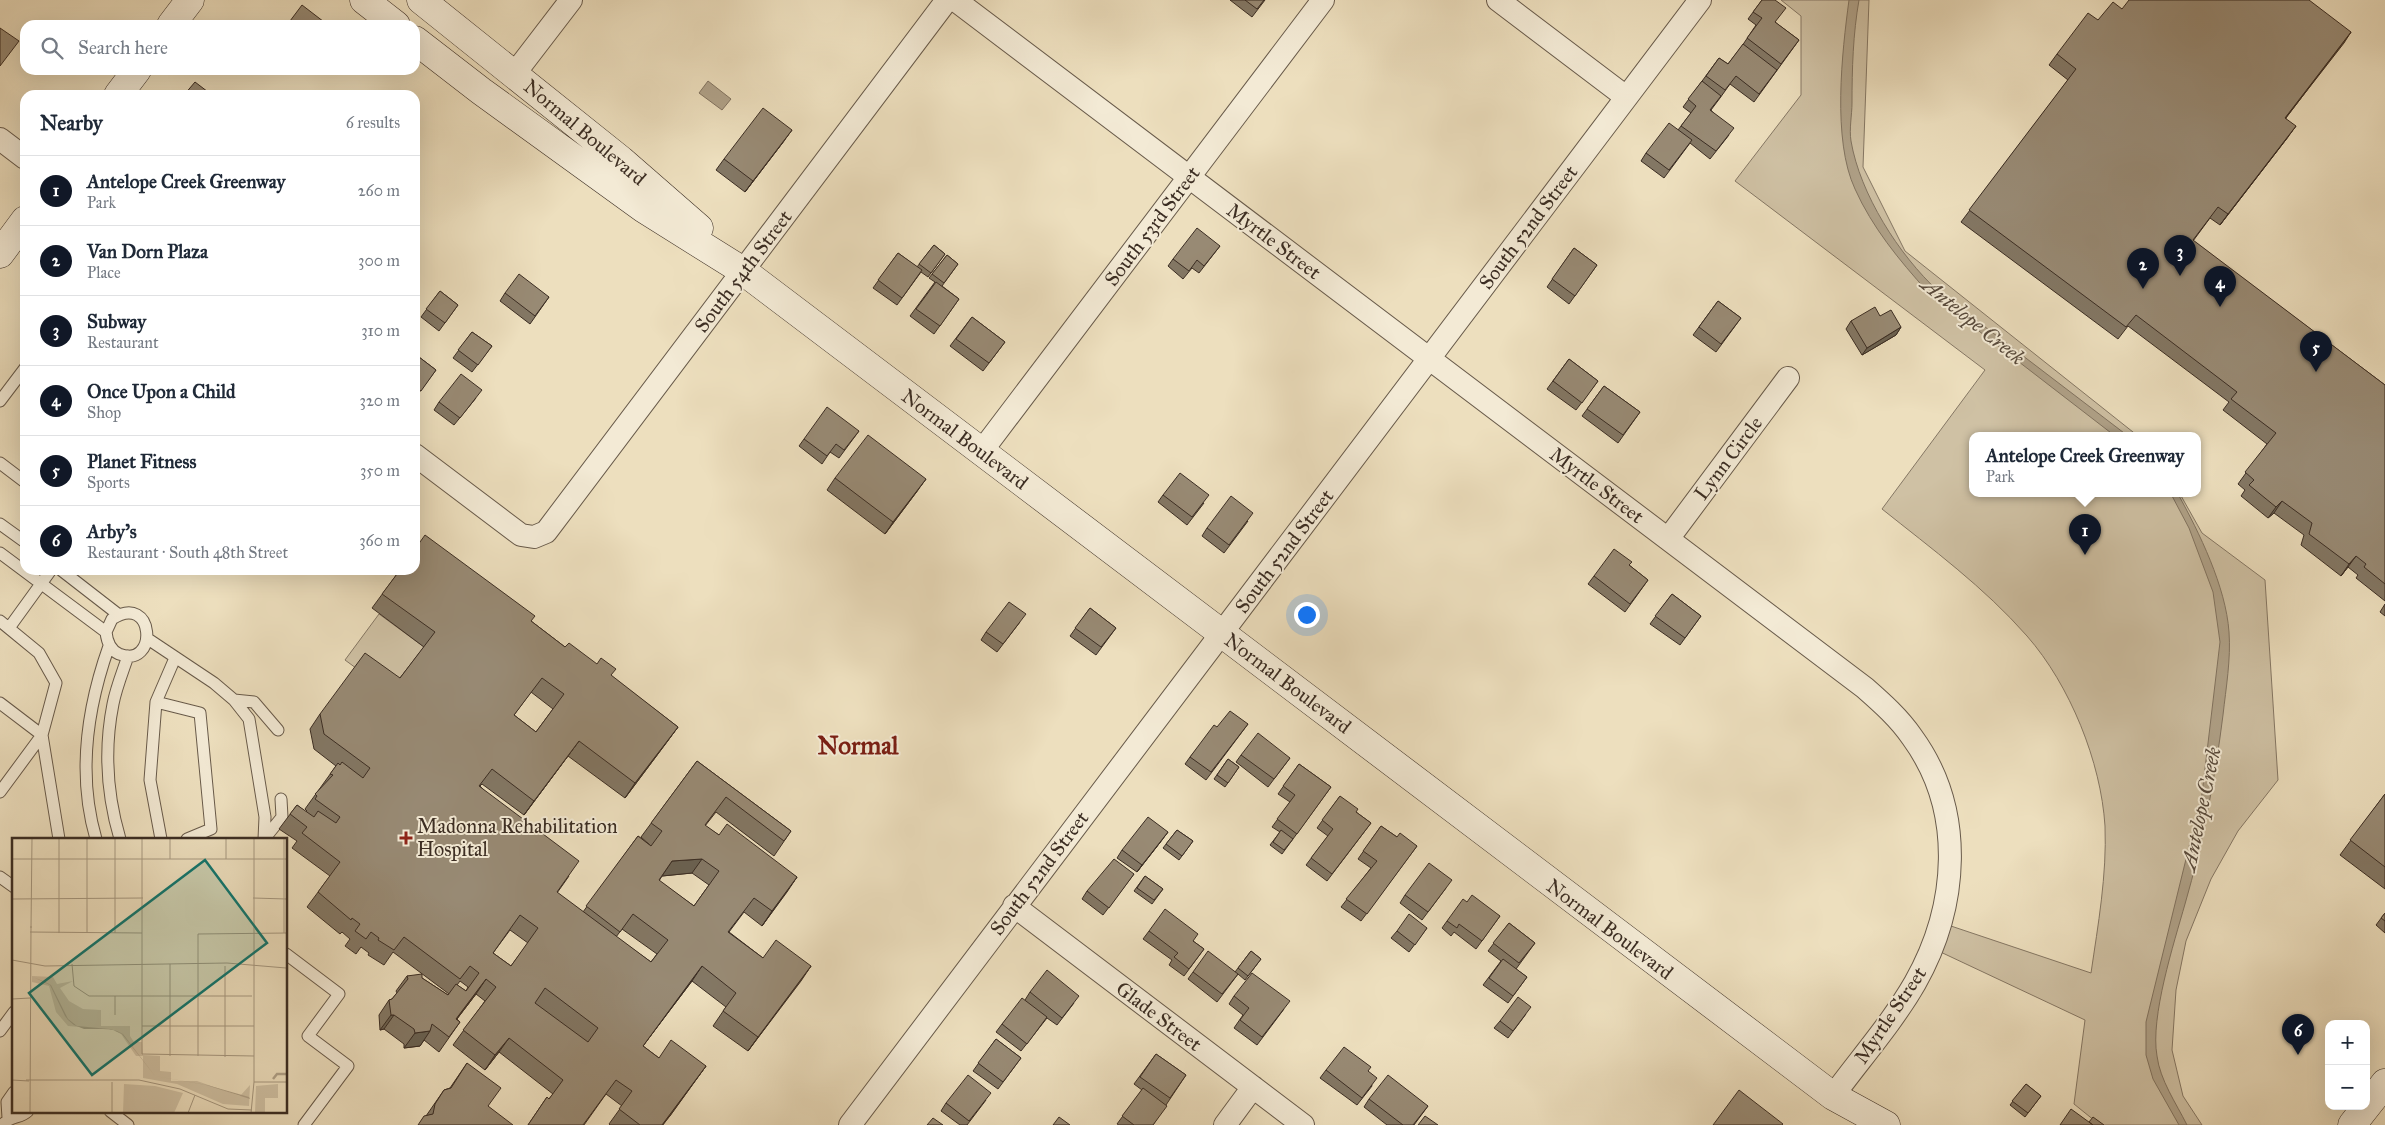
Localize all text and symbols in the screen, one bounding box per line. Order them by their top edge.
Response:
search box [20,20,420,75]
icon: search [38,34,66,62]
text: Search here [78,36,168,59]
street label: Normal Boulevard [519,74,651,190]
text: Nearby [40,110,103,136]
text: 6 results [346,113,400,132]
street label: South 52nd Street [1474,160,1582,294]
street label: South 53rd Street [1099,161,1205,291]
text: Antelope Creek Greenway [87,170,285,193]
text: 1 [53,181,59,200]
text: 260 m [358,181,400,200]
text: Park [87,193,116,212]
street label: Myrtle Street [1222,198,1326,284]
street label: South 54th Street [689,205,797,337]
pin: 3 [2164,235,2196,276]
text: Van Dorn Plaza [87,240,208,263]
pin: 2 [2127,248,2159,289]
text: 2 [52,251,60,270]
text: 300 m [358,251,400,270]
text: Place [87,263,121,282]
pin: 4 [2204,266,2236,307]
water label: Antelope Creek [1914,270,2031,371]
text: Subway [87,310,146,333]
text: 3 [53,321,59,340]
text: 310 m [361,321,400,340]
pin: 5 [2300,331,2332,372]
text: Restaurant [87,333,159,352]
text: Once Upon a Child [87,380,236,403]
street label: Normal Boulevard [897,384,1033,494]
text: 4 [52,391,60,410]
text: 320 m [360,391,400,410]
text: Shop [87,403,121,422]
street label: Lynn Circle [1689,411,1767,505]
popup [1969,432,2201,497]
street label: Myrtle Street [1545,442,1649,528]
text: Antelope Creek Greenway [1986,444,2184,467]
text: Planet Fitness [87,450,196,473]
text: 5 [52,461,60,480]
text: 350 m [360,461,400,480]
text: Park [1986,467,2015,486]
text: Sports [87,473,130,492]
street label: South 52nd Street [1230,484,1338,618]
pin: 1 [2069,514,2101,555]
text: Arby's [87,520,137,543]
text: 6 [52,531,60,550]
text: 360 m [359,531,400,550]
text: Restaurant · South 48th Street [87,543,288,562]
your location [1294,602,1320,628]
street label: Normal Boulevard [1220,628,1356,738]
district label: Normal [817,730,900,761]
water label: Antelope Creek [2175,744,2227,875]
street label: South 52nd Street [985,806,1093,940]
place label: Madonna Rehabilitation Hospital [417,814,618,861]
marker: Madonna Rehabilitation Hospital [399,831,413,845]
inset map [12,838,288,1112]
street label: Normal Boulevard [1542,874,1678,984]
street label: Myrtle Street [1849,962,1931,1068]
street label: Glade Street [1112,976,1206,1056]
pin: 6 [2282,1014,2314,1055]
map controls [2325,1020,2370,1110]
button: + [2325,1020,2370,1065]
button: − [2325,1065,2370,1110]

